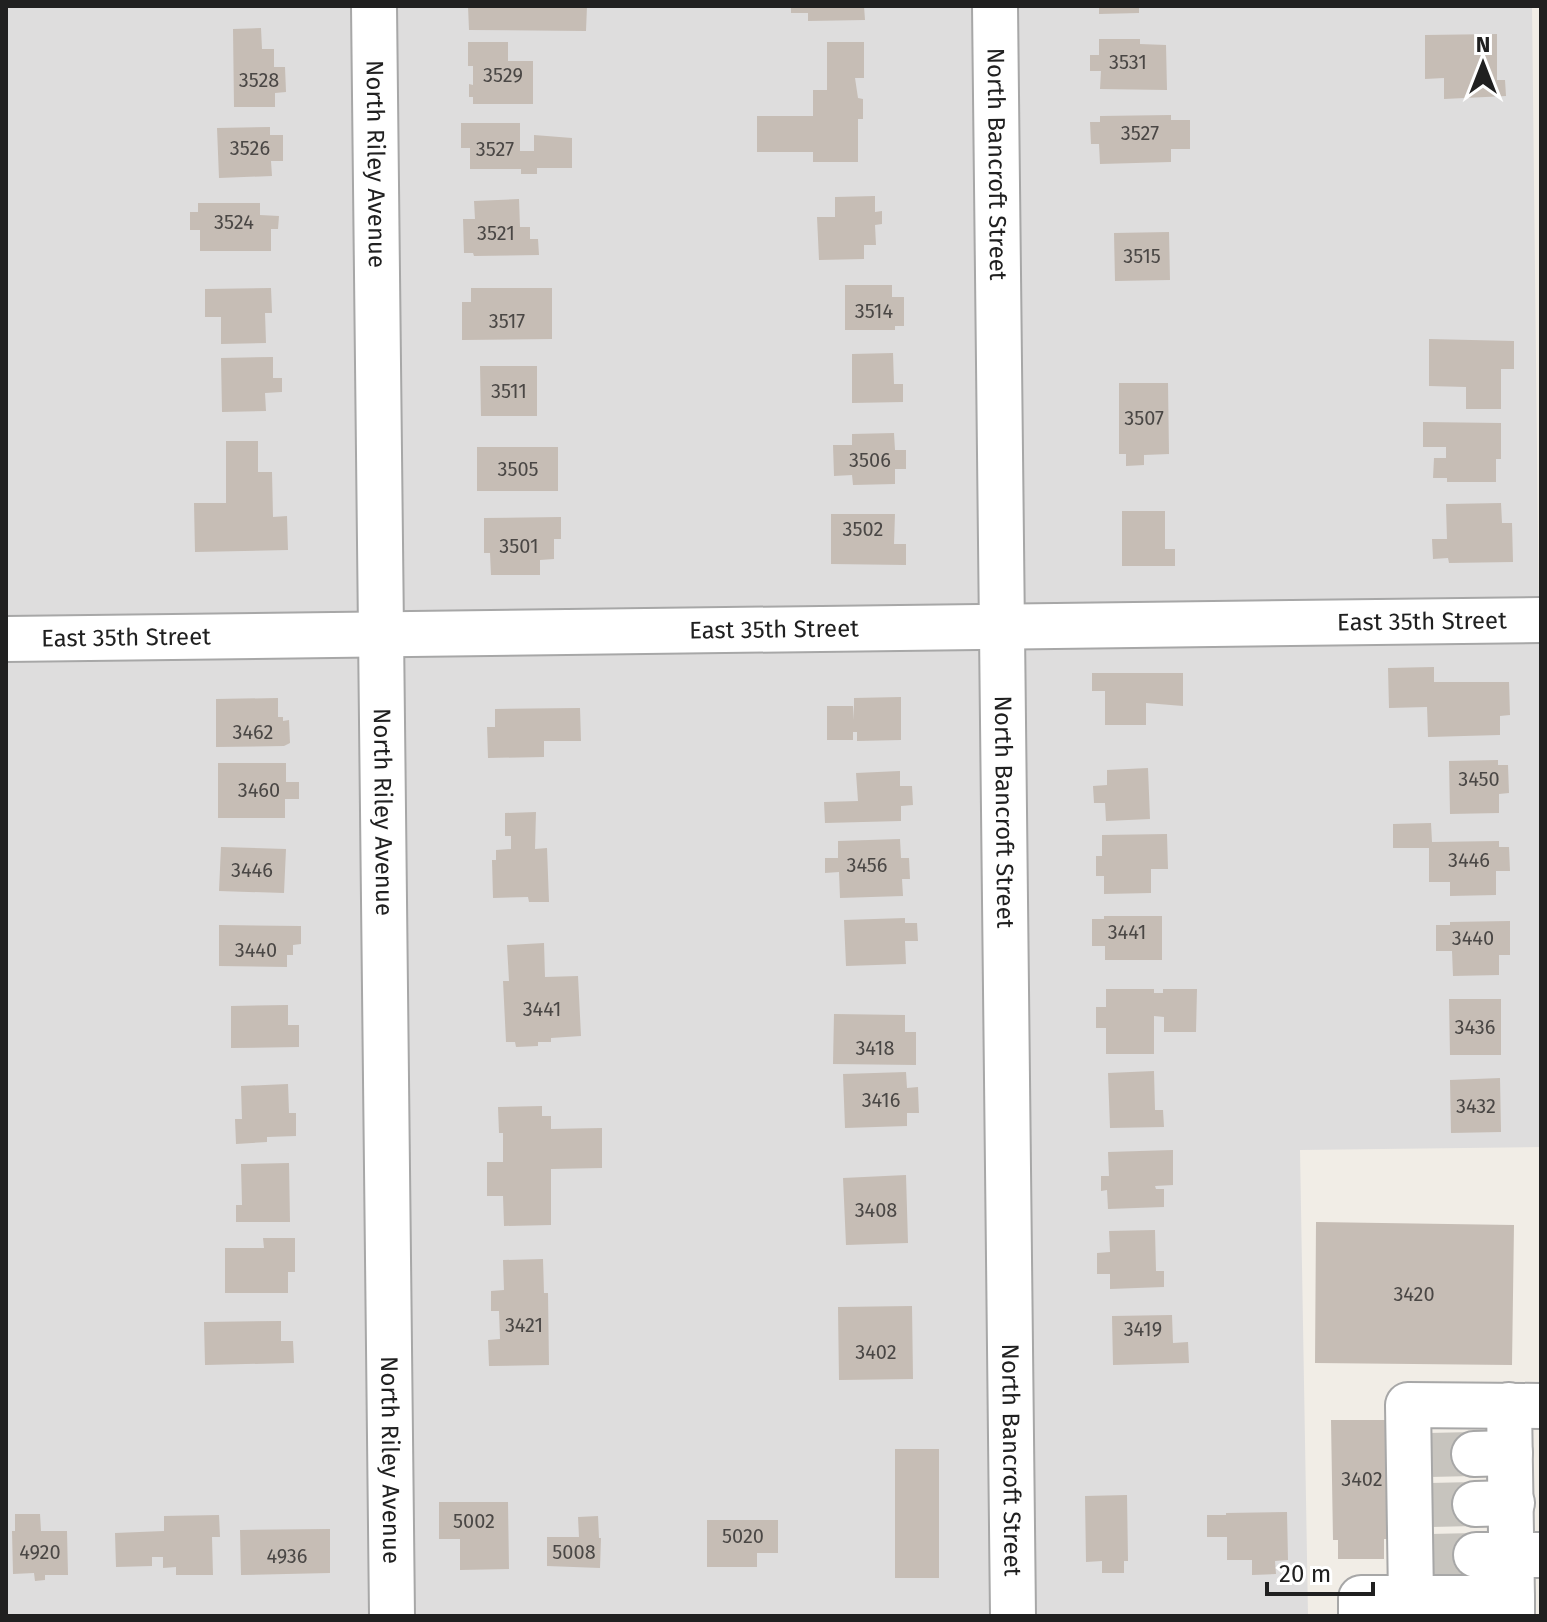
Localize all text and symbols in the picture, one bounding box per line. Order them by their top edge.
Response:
north arrow [1443,24,1523,104]
text: N [1476,31,1490,58]
street label: North Bancroft Street [981,47,1012,281]
house number: 3531 [1109,50,1147,74]
street label: North Riley Avenue [361,60,391,268]
house number: 3529 [483,63,523,87]
house number: 3528 [239,68,279,92]
house number: 3527 [1121,121,1159,145]
house number: 3526 [230,136,270,160]
house number: 3527 [476,137,514,161]
house number: 3524 [214,210,254,234]
house number: 3521 [477,221,515,245]
house number: 3515 [1123,244,1161,268]
house number: 3514 [855,299,893,323]
house number: 3517 [489,309,525,333]
house number: 3511 [491,379,527,403]
house number: 3507 [1124,406,1164,430]
house number: 3506 [849,448,891,472]
house number: 3505 [497,457,539,481]
house number: 3502 [843,517,883,541]
house number: 3501 [499,534,539,558]
street label: East 35th Street [1337,606,1507,637]
street label: East 35th Street [689,614,859,645]
street label: East 35th Street [41,622,211,653]
street label: North Bancroft Street [989,695,1019,929]
street label: North Riley Avenue [368,708,398,916]
house number: 3462 [233,720,273,744]
house number: 3450 [1458,767,1500,791]
house number: 3460 [238,778,280,802]
house number: 3446 [1448,848,1490,872]
house number: 3456 [847,853,888,877]
house number: 3446 [231,858,273,882]
house number: 3441 [1108,920,1146,944]
house number: 3440 [1452,926,1494,950]
house number: 3440 [235,938,277,962]
house number: 3441 [523,997,561,1021]
house number: 3436 [1455,1015,1495,1039]
house number: 3418 [855,1036,895,1060]
house number: 3416 [862,1088,900,1112]
house number: 3432 [1456,1094,1496,1118]
house number: 3408 [855,1198,897,1222]
house number: 3420 [1393,1282,1435,1306]
house number: 3421 [505,1313,543,1337]
house number: 3419 [1124,1317,1162,1341]
house number: 3402 [855,1340,897,1364]
street label: North Bancroft Street [996,1343,1027,1577]
street label: North Riley Avenue [375,1356,405,1564]
house number: 3402 [1341,1467,1383,1491]
house number: 5002 [453,1509,495,1533]
house number: 5020 [722,1524,764,1548]
house number: 4920 [19,1540,61,1564]
house number: 5008 [552,1540,596,1564]
house number: 4936 [267,1544,307,1568]
scale bar [1267,1546,1373,1596]
text: 20 m [1279,1560,1331,1588]

